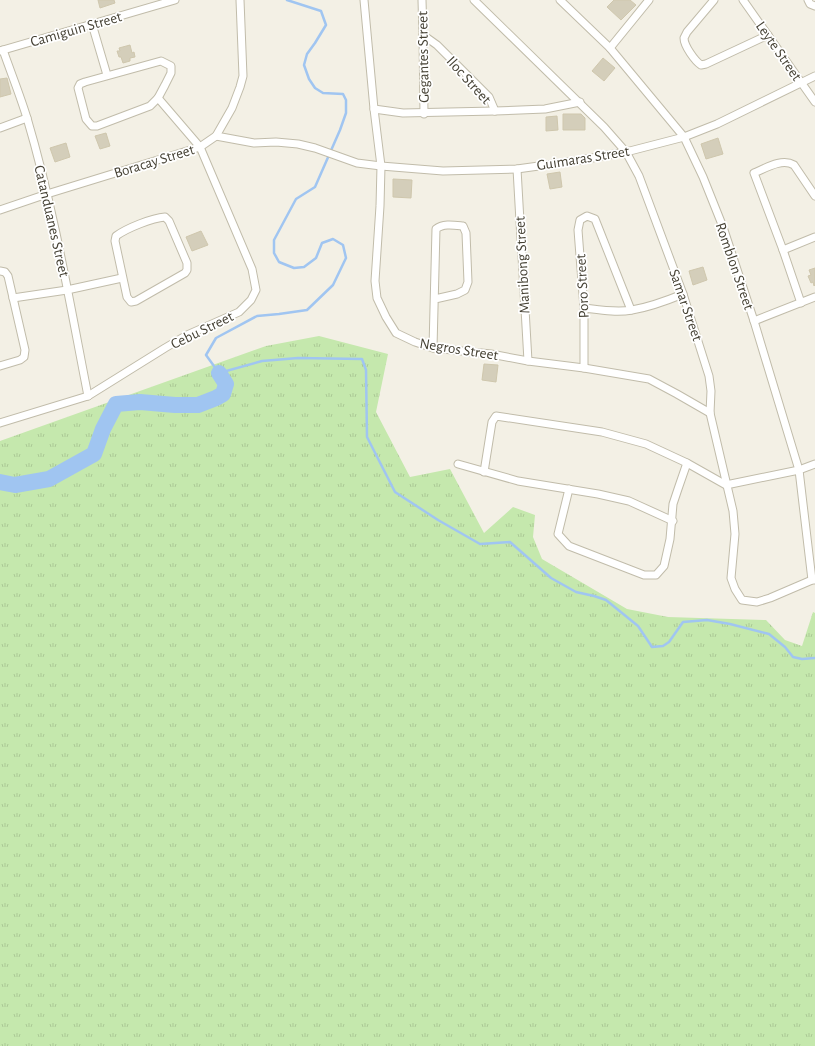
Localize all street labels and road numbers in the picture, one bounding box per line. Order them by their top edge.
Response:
street label: Camiguin Street [29,9,124,50]
street label: Gegantes Street [415,11,432,103]
street label: Leyte Street [753,19,805,84]
street label: Iloc Street [443,54,494,107]
street label: Boracay Street [112,142,196,181]
street label: Guimaras Street [536,144,631,173]
street label: Catanduanes Street [31,164,72,279]
street label: Manibong Street [512,216,533,314]
street label: Romblon Street [713,221,757,312]
street label: Poro Street [573,253,592,319]
street label: Samar Street [666,267,705,343]
street label: Cebu Street [169,309,236,352]
street label: Negros Street [418,336,500,363]

